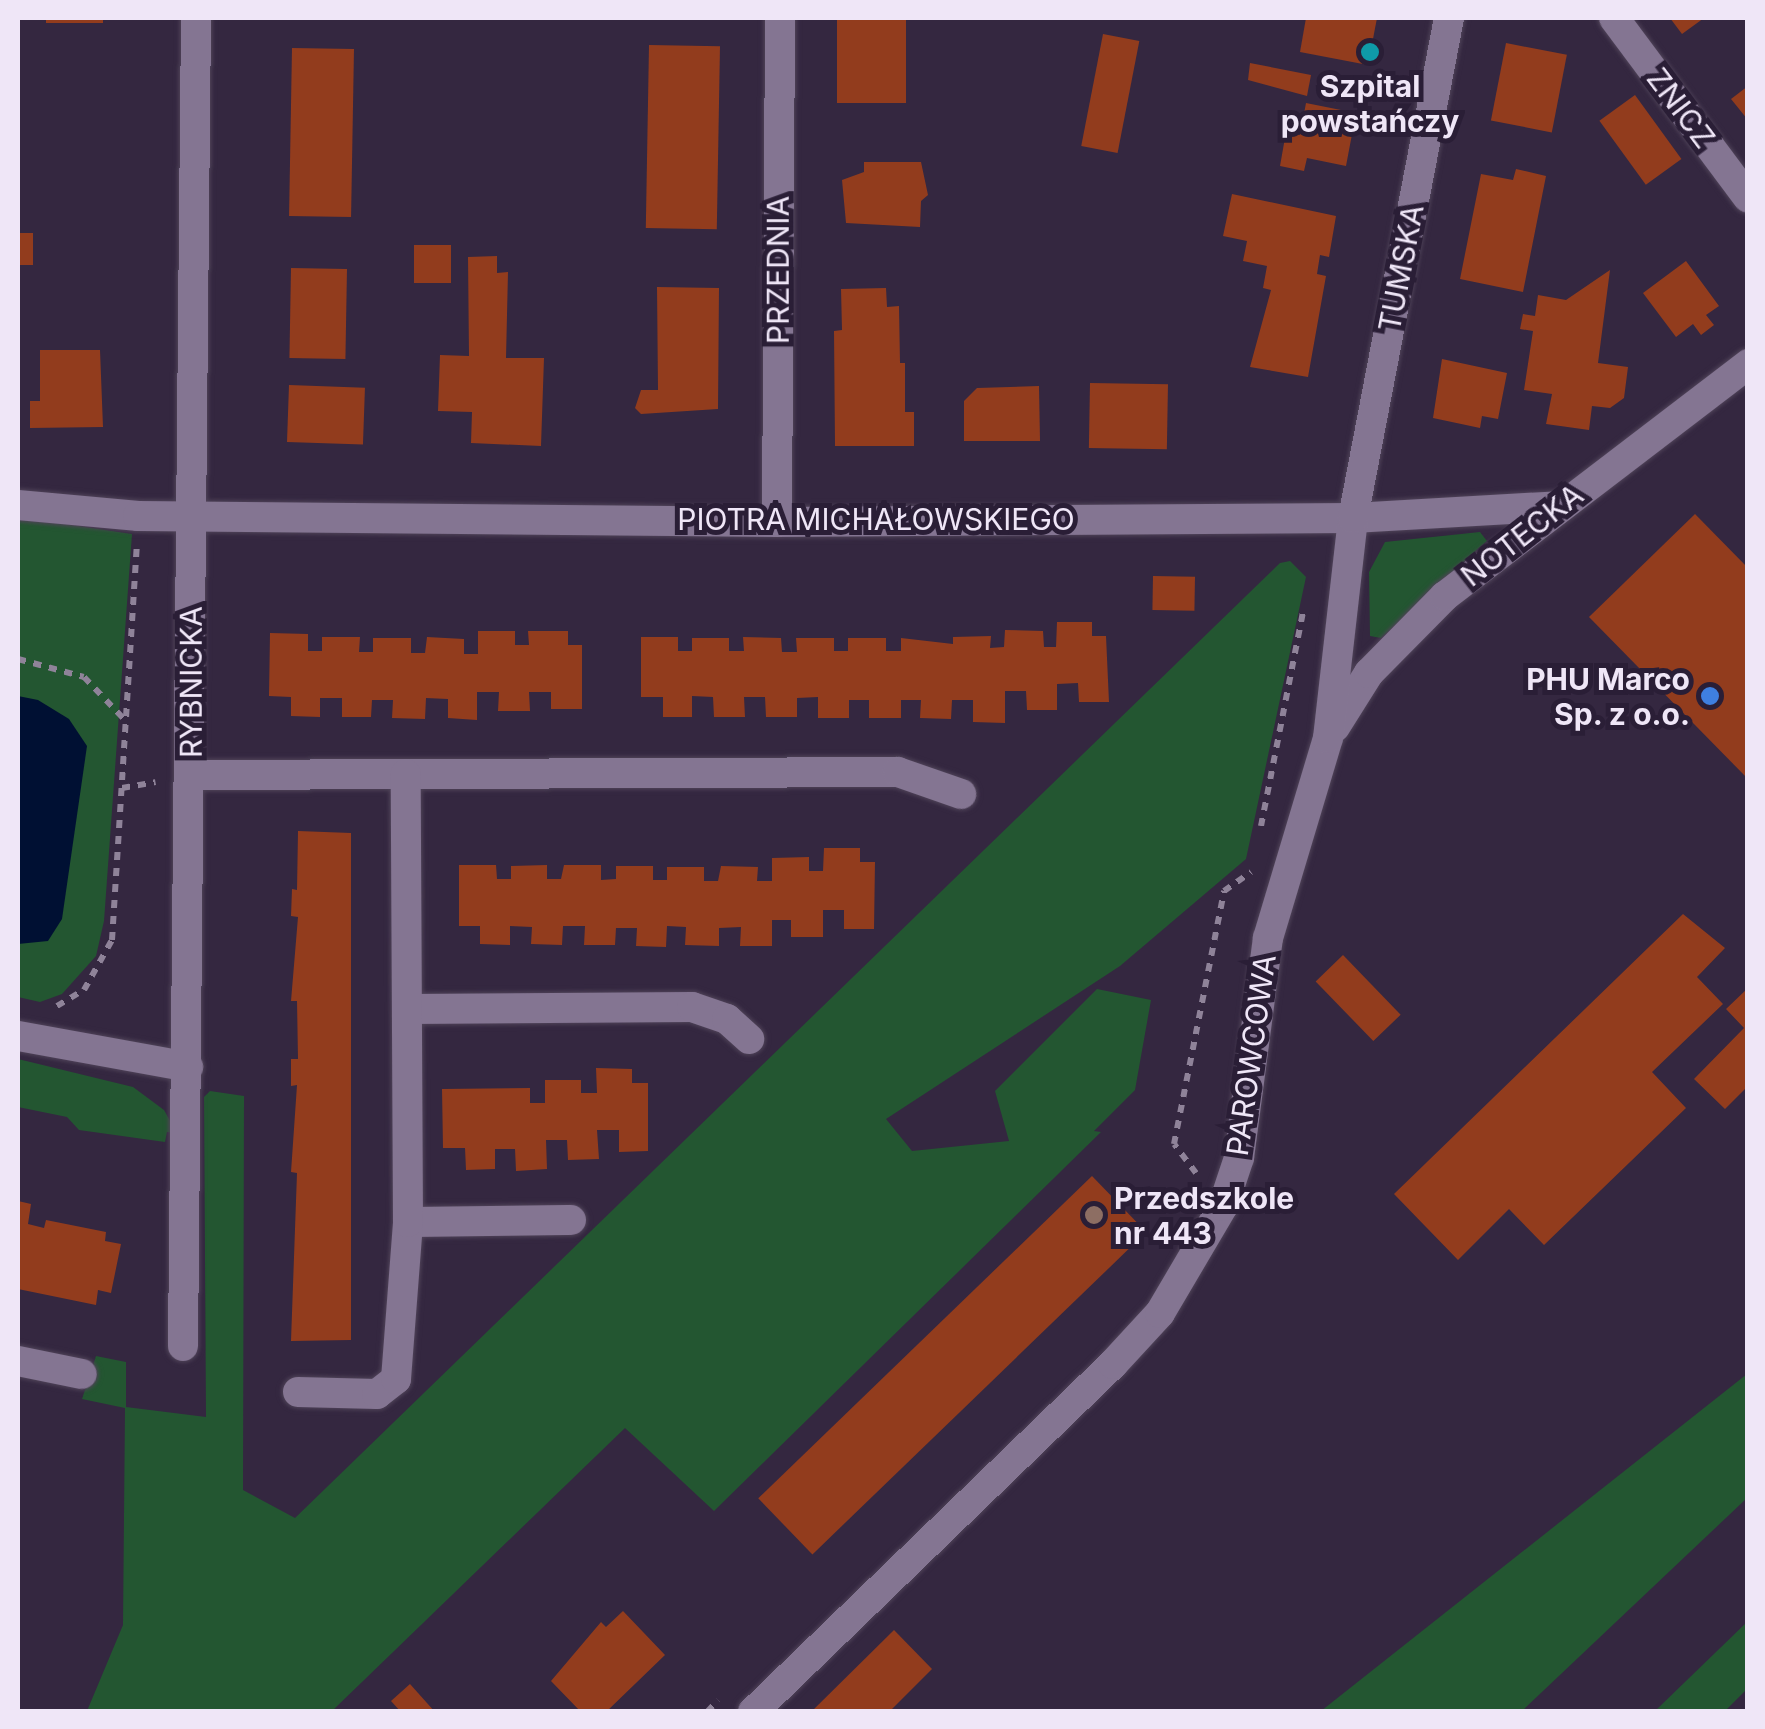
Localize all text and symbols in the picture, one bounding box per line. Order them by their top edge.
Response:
marker: Szpital powstańczy [1359,41,1381,63]
street label: ZNICZ [1639,61,1723,155]
place label: Szpital powstańczy [1281,68,1459,138]
street label: PRZEDNIA [760,196,796,344]
street label: TUMSKA [1371,201,1431,335]
street label: NOTECKA [1454,476,1590,594]
street label: PIOTRA MICHAŁOWSKIEGO [677,501,1075,537]
street label: RYBNICKA [173,606,209,758]
place label: PHU Marco Sp. z o.o. [1526,661,1690,732]
marker: PHU Marco Sp. z o.o. [1699,685,1721,707]
street label: PAROWCOWA [1219,952,1283,1158]
place label: Przedszkole nr 443 [1114,1180,1294,1250]
marker: Przedszkole nr 443 [1083,1204,1105,1226]

